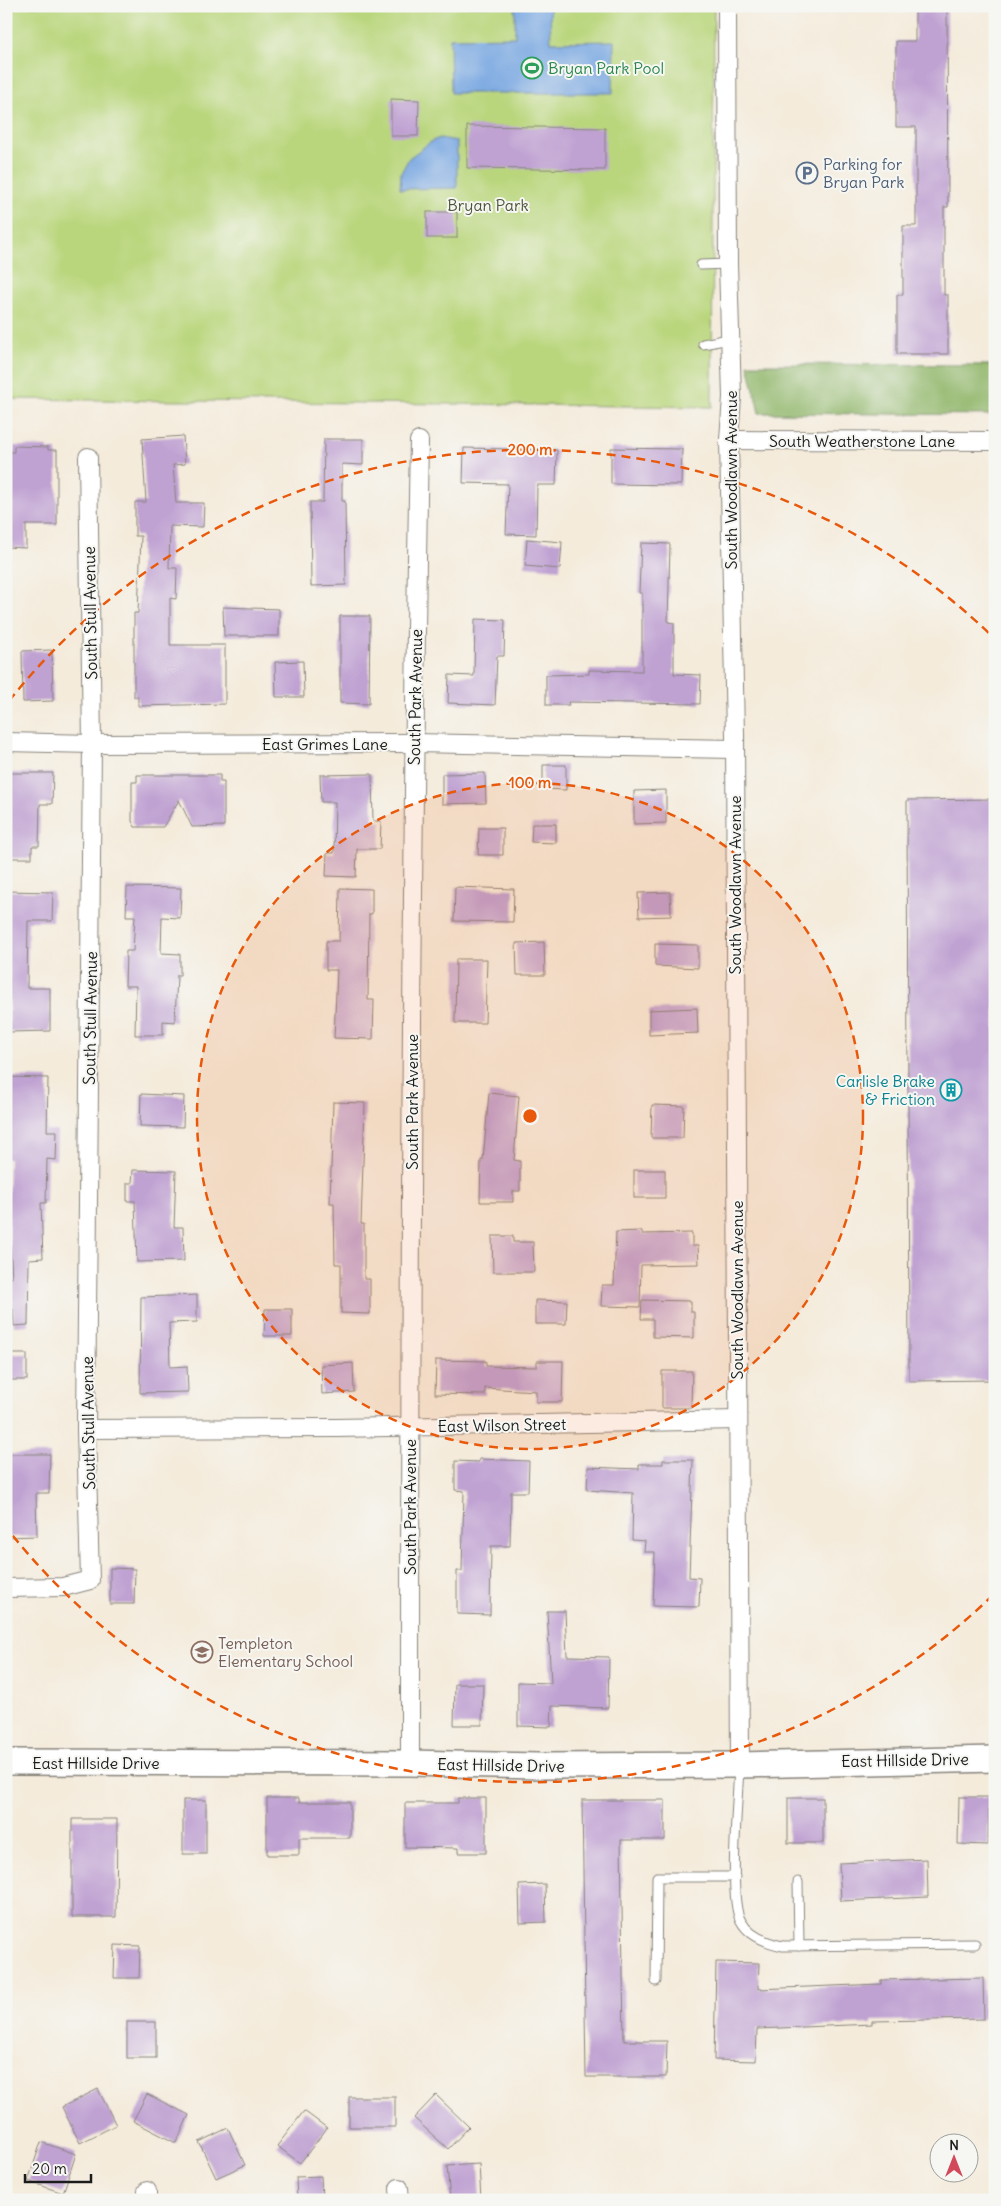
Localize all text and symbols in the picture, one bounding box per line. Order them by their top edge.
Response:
sports icon: Bryan Park Pool [520,56,544,80]
place label: Bryan Park Pool [548,58,664,78]
place label: Parking for Bryan Park [823,154,904,192]
parking icon: Parking for Bryan Park [795,161,819,185]
park label: Bryan Park [447,195,529,215]
street label: South Woodlawn Avenue [721,390,741,570]
street label: South Weatherstone Lane [769,431,955,451]
text: 200 m [508,440,552,459]
street label: South Stull Avenue [79,546,101,680]
street label: South Park Avenue [404,629,426,765]
street label: East Grimes Lane [262,734,388,754]
text: 100 m [509,773,551,792]
street label: South Woodlawn Avenue [725,795,745,975]
street label: South Stull Avenue [79,951,101,1085]
street label: South Park Avenue [402,1034,422,1170]
place label: Carlisle Brake & Friction [836,1071,935,1109]
building icon: Carlisle Brake & Friction [939,1078,963,1102]
centre of rings [521,1107,539,1125]
street label: South Woodlawn Avenue [727,1200,747,1380]
street label: South Stull Avenue [77,1356,99,1490]
street label: East Wilson Street [438,1414,567,1436]
street label: South Park Avenue [400,1439,420,1575]
place label: Templeton Elementary School [218,1633,353,1671]
school or university icon: Templeton Elementary School [190,1640,214,1664]
street label: East Hillside Drive [841,1749,969,1771]
street label: East Hillside Drive [32,1753,160,1773]
street label: East Hillside Drive [437,1754,565,1776]
north arrow [928,2134,978,2184]
text: N [949,2136,959,2154]
scale bar [25,2151,91,2183]
text: 20 m [32,2159,67,2178]

